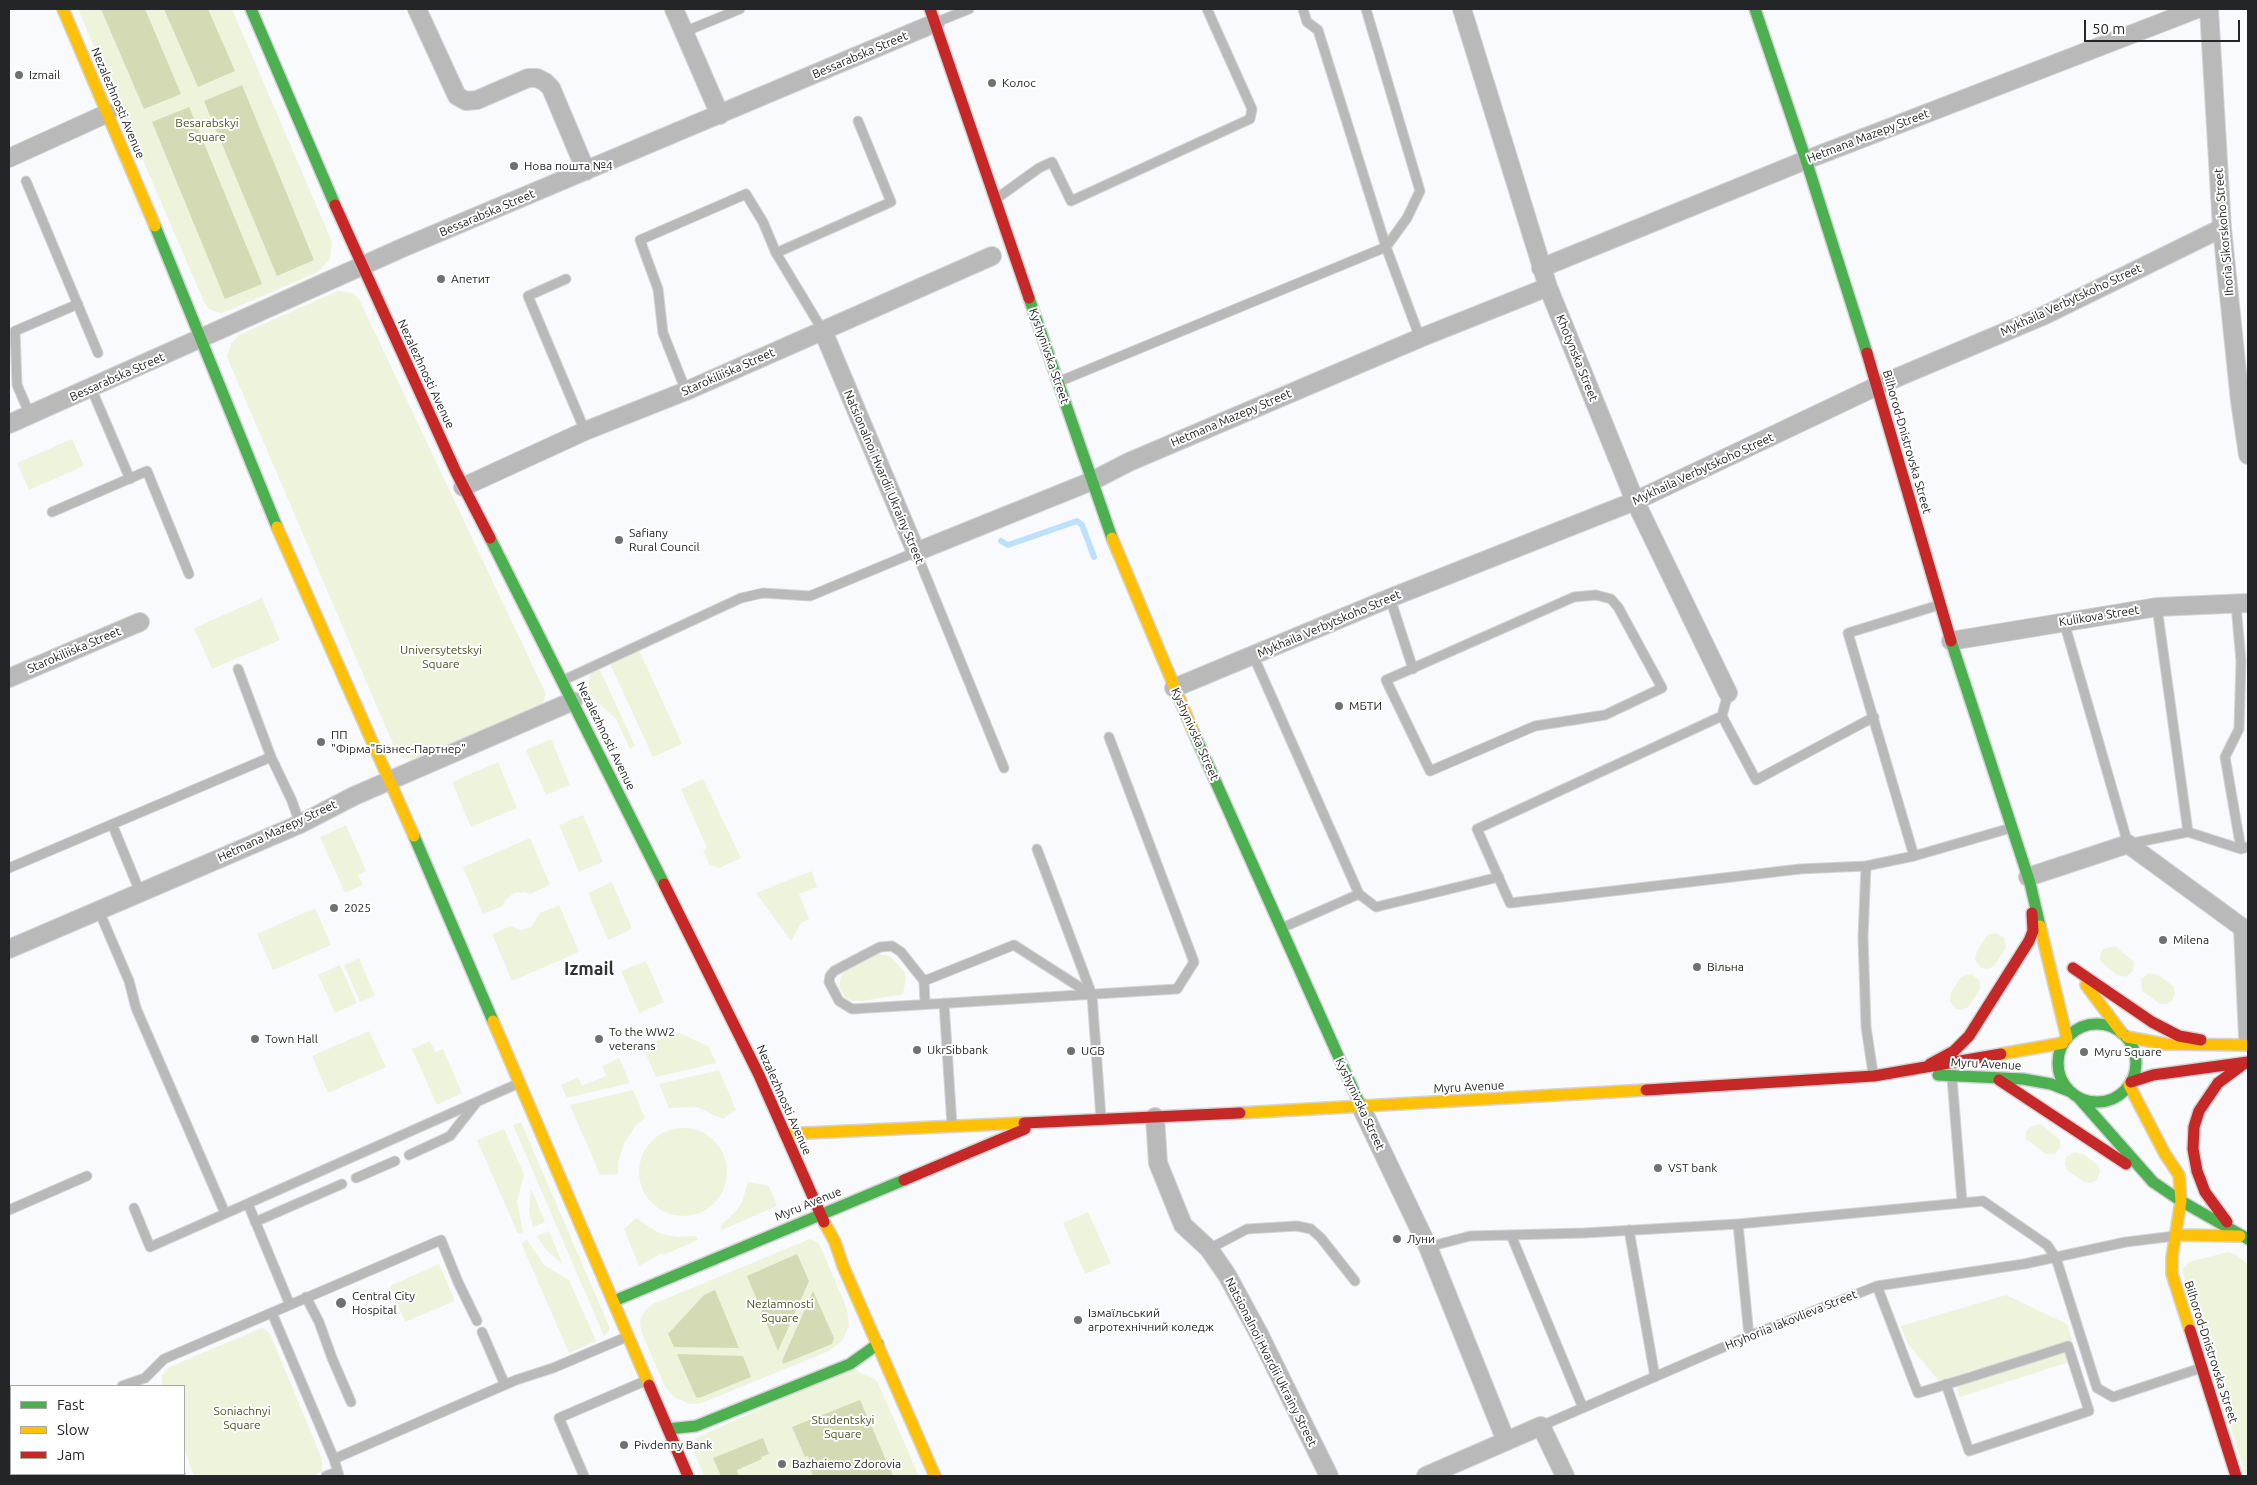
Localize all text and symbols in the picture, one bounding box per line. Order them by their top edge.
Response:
scale bar [2087,10,2243,42]
text: 50 m [2092,20,2125,37]
street label: Bessarabska Street [810,28,910,82]
street label: Nezalezhnosti Avenue [88,45,148,161]
place label: Izmail [29,68,60,82]
marker: Izmail [13,69,25,81]
place label: Колос [1002,76,1036,90]
marker: Колос [986,77,998,89]
street label: Hetmana Mazepy Street [1805,106,1931,166]
park label: Besarabskyi Square [175,116,239,144]
place label: Нова пошта №4 [524,159,613,173]
marker: Нова пошта №4 [508,160,520,172]
street label: Ihoria Sikorskoho Street [2211,168,2237,296]
street label: Bessarabska Street [437,186,537,240]
street label: Mykhaila Verbytskoho Street [1998,261,2144,339]
place label: Апетит [451,272,490,286]
marker: Апетит [435,273,447,285]
street label: Kyshynivska Street [1026,306,1072,406]
street label: Khotynska Street [1553,313,1601,403]
street label: Nezalezhnosti Avenue [394,317,458,431]
street label: Starokiliiska Street [679,345,777,399]
street label: Bessarabska Street [67,350,167,404]
street label: Bilhorod-Dnistrovska Street [1880,368,1934,516]
street label: Hetmana Mazepy Street [1169,386,1293,450]
street label: Natsionalnoi Hvardii Ukrainy Street [841,388,927,566]
street label: Mykhaila Verbytskoho Street [1630,430,1776,508]
place label: Safiany Rural Council [629,526,700,554]
marker: Safiany Rural Council [613,534,625,546]
street label: Mykhaila Verbytskoho Street [1255,587,1403,661]
street label: Kulikova Street [2058,603,2140,629]
street label: Starokiliiska Street [25,624,123,676]
park label: Universytetskyi Square [400,643,482,671]
street label: Nezalezhnosti Avenue [573,679,639,793]
street label: Kyshynivska Street [1168,685,1222,783]
place label: МБТИ [1349,699,1382,713]
marker: МБТИ [1333,700,1345,712]
place label: ПП "Фірма"Бізнес-Партнер" [331,728,466,756]
marker: ПП "Фірма"Бізнес-Партнер" [315,736,327,748]
street label: Hetmana Mazepy Street [215,797,339,865]
place label: 2025 [344,901,371,915]
marker: 2025 [328,902,340,914]
place label: Milena [2173,933,2209,947]
marker: Milena [2157,934,2169,946]
district label: Izmail [564,958,614,980]
place label: Вільна [1707,960,1744,974]
marker: Вільна [1691,961,1703,973]
place label: To the WW2 veterans [609,1025,675,1053]
place label: Town Hall [265,1032,318,1046]
marker: Town Hall [249,1033,261,1045]
marker: To the WW2 veterans [593,1033,605,1045]
street label: Nezalezhnosti Avenue [753,1043,815,1157]
place label: UkrSibbank [927,1043,988,1057]
marker: UkrSibbank [911,1044,923,1056]
place label: UGB [1081,1044,1105,1058]
marker: UGB [1065,1045,1077,1057]
place label: Myru Square [2094,1045,2162,1059]
marker: Myru Square [2078,1046,2090,1058]
street label: Myru Avenue [1950,1055,2022,1073]
street label: Kyshynivska Street [1332,1056,1388,1152]
street label: Myru Avenue [1433,1078,1505,1096]
place label: VST bank [1668,1161,1717,1175]
marker: VST bank [1652,1162,1664,1174]
street label: Myru Avenue [772,1184,844,1224]
place label: Луни [1407,1232,1435,1246]
marker: Луни [1391,1233,1403,1245]
street label: Natsionalnoi Hvardii Ukrainy Street [1222,1275,1320,1449]
street label: Bilhorod-Dnistrovska Street [2181,1279,2241,1425]
street label: Hryhoriia Iakovlieva Street [1723,1287,1859,1353]
place label: Central City Hospital [352,1289,415,1317]
marker: Central City Hospital [334,1296,348,1310]
park label: Nezlamnosti Square [746,1297,814,1325]
place label: Ізмаїльський агротехнічний коледж [1088,1306,1214,1334]
marker: Ізмаїльський агротехнічний коледж [1072,1314,1084,1326]
legend [10,1385,185,1475]
text: Fast [57,1396,84,1413]
park label: Soniachnyi Square [213,1404,271,1432]
park label: Studentskyi Square [811,1413,875,1441]
text: Slow [57,1421,89,1438]
place label: Pivdenny Bank [634,1438,712,1452]
marker: Pivdenny Bank [618,1439,630,1451]
text: Jam [57,1446,85,1463]
place label: Bazhaiemo Zdorovia [792,1457,901,1471]
marker: Bazhaiemo Zdorovia [776,1458,788,1470]

